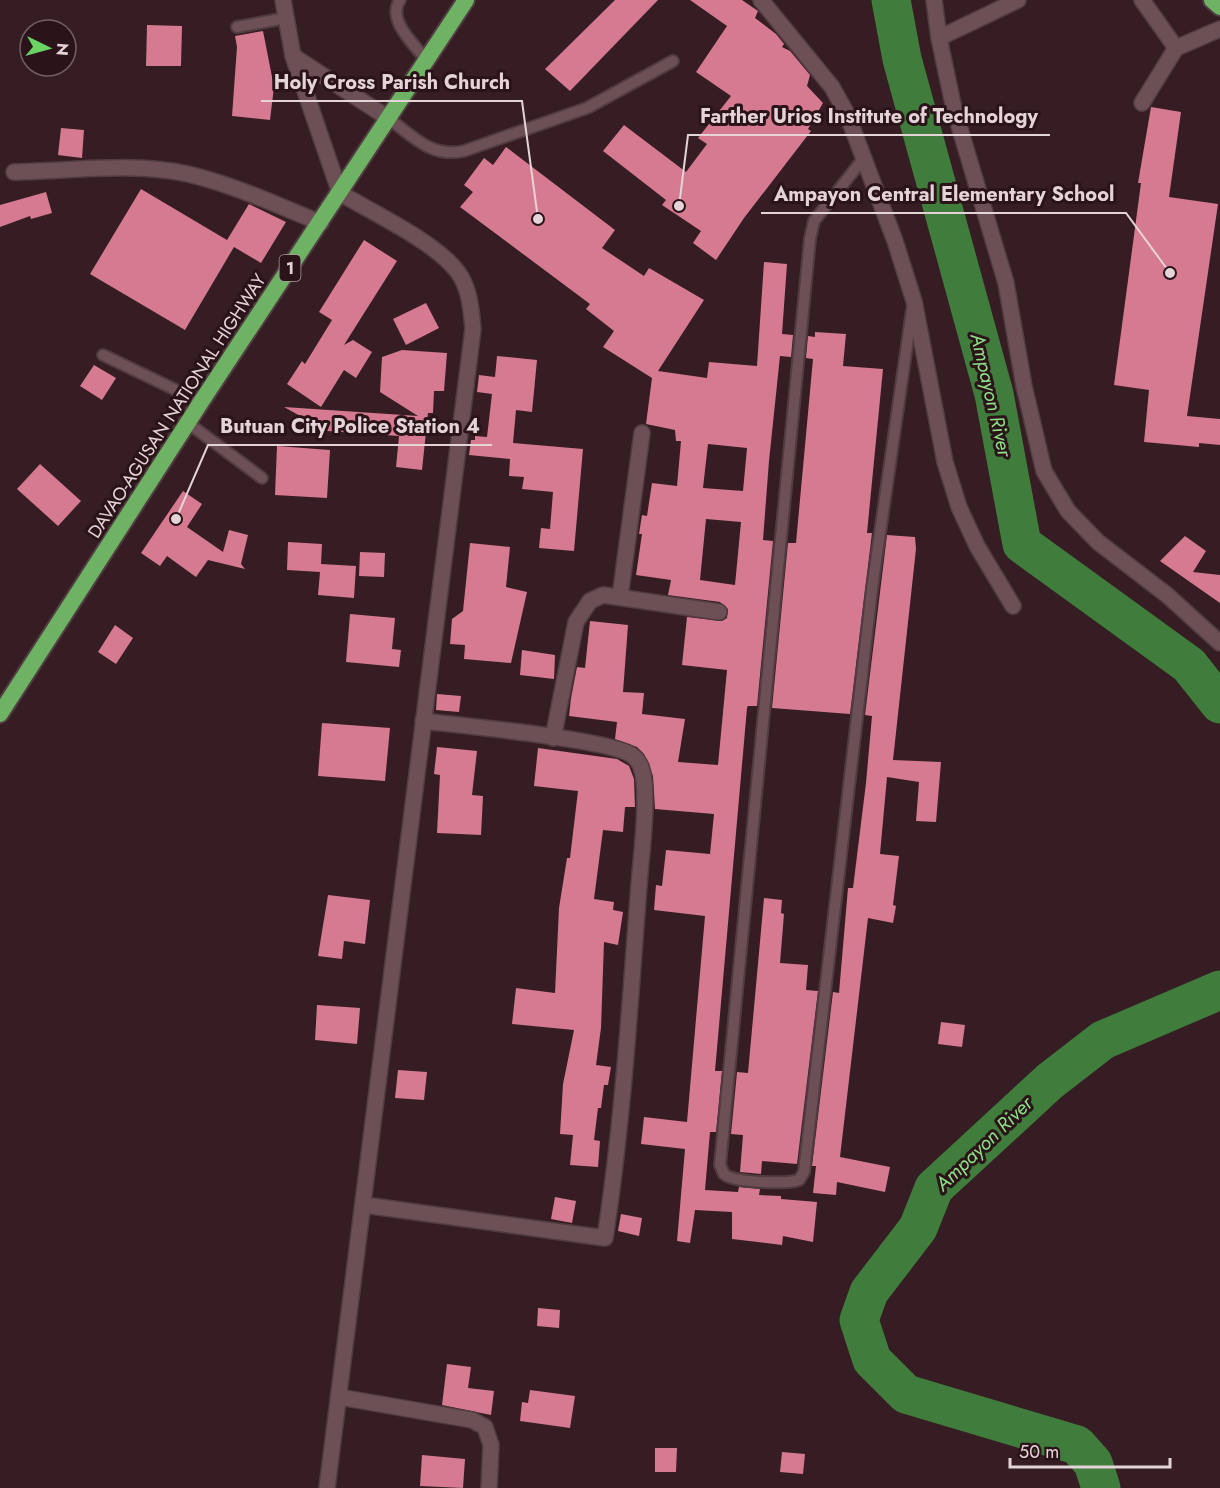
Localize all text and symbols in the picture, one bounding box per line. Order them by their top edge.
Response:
north arrow [18,18,78,78]
text: N [50,42,74,57]
callout: Holy Cross Parish Church [261,63,522,101]
text: Holy Cross Parish Church [274,68,510,97]
callout: Farther Urios Institute of Technology [688,97,1050,135]
text: Farther Urios Institute of Technology [700,102,1039,131]
callout: Ampayon Central Elementary School [761,175,1126,213]
text: Ampayon Central Elementary School [773,180,1114,209]
road number: 1 [280,255,300,281]
street label: DAVAO-AGUSAN NATIONAL HIGHWAY [82,268,273,543]
water label: Ampayon River [962,329,1020,461]
callout: Butuan City Police Station 4 [208,407,492,445]
text: Butuan City Police Station 4 [220,412,480,441]
water label: Ampayon River [928,1089,1040,1199]
scale bar [1010,1431,1170,1469]
text: 50 m [1019,1439,1059,1465]

